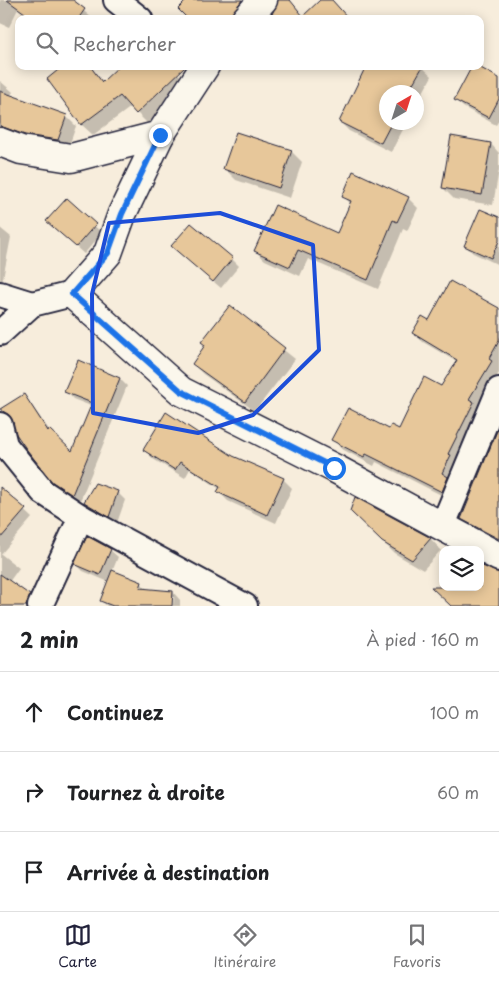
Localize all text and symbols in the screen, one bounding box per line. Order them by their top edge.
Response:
search box [15,15,484,70]
icon: search [33,29,61,57]
text: Rechercher [73,29,176,57]
north arrow [379,85,424,130]
route end [149,124,172,147]
route start [323,457,346,480]
map controls [439,546,484,591]
button: layers [439,546,484,591]
text: 2 min [20,623,79,655]
text: À pied · 160 m [367,627,479,651]
icon: ahead [20,698,48,726]
text: Continuez [67,698,164,726]
text: 100 m [430,700,479,724]
icon: right [20,778,48,806]
text: Tournez à droite [67,778,225,806]
text: 60 m [437,780,479,804]
icon: arrive [20,858,48,886]
text: Arrivée à destination [67,858,270,886]
tab: Carte [58,921,97,972]
tab: Itinéraire [213,921,276,972]
tab: Favoris [393,921,441,972]

